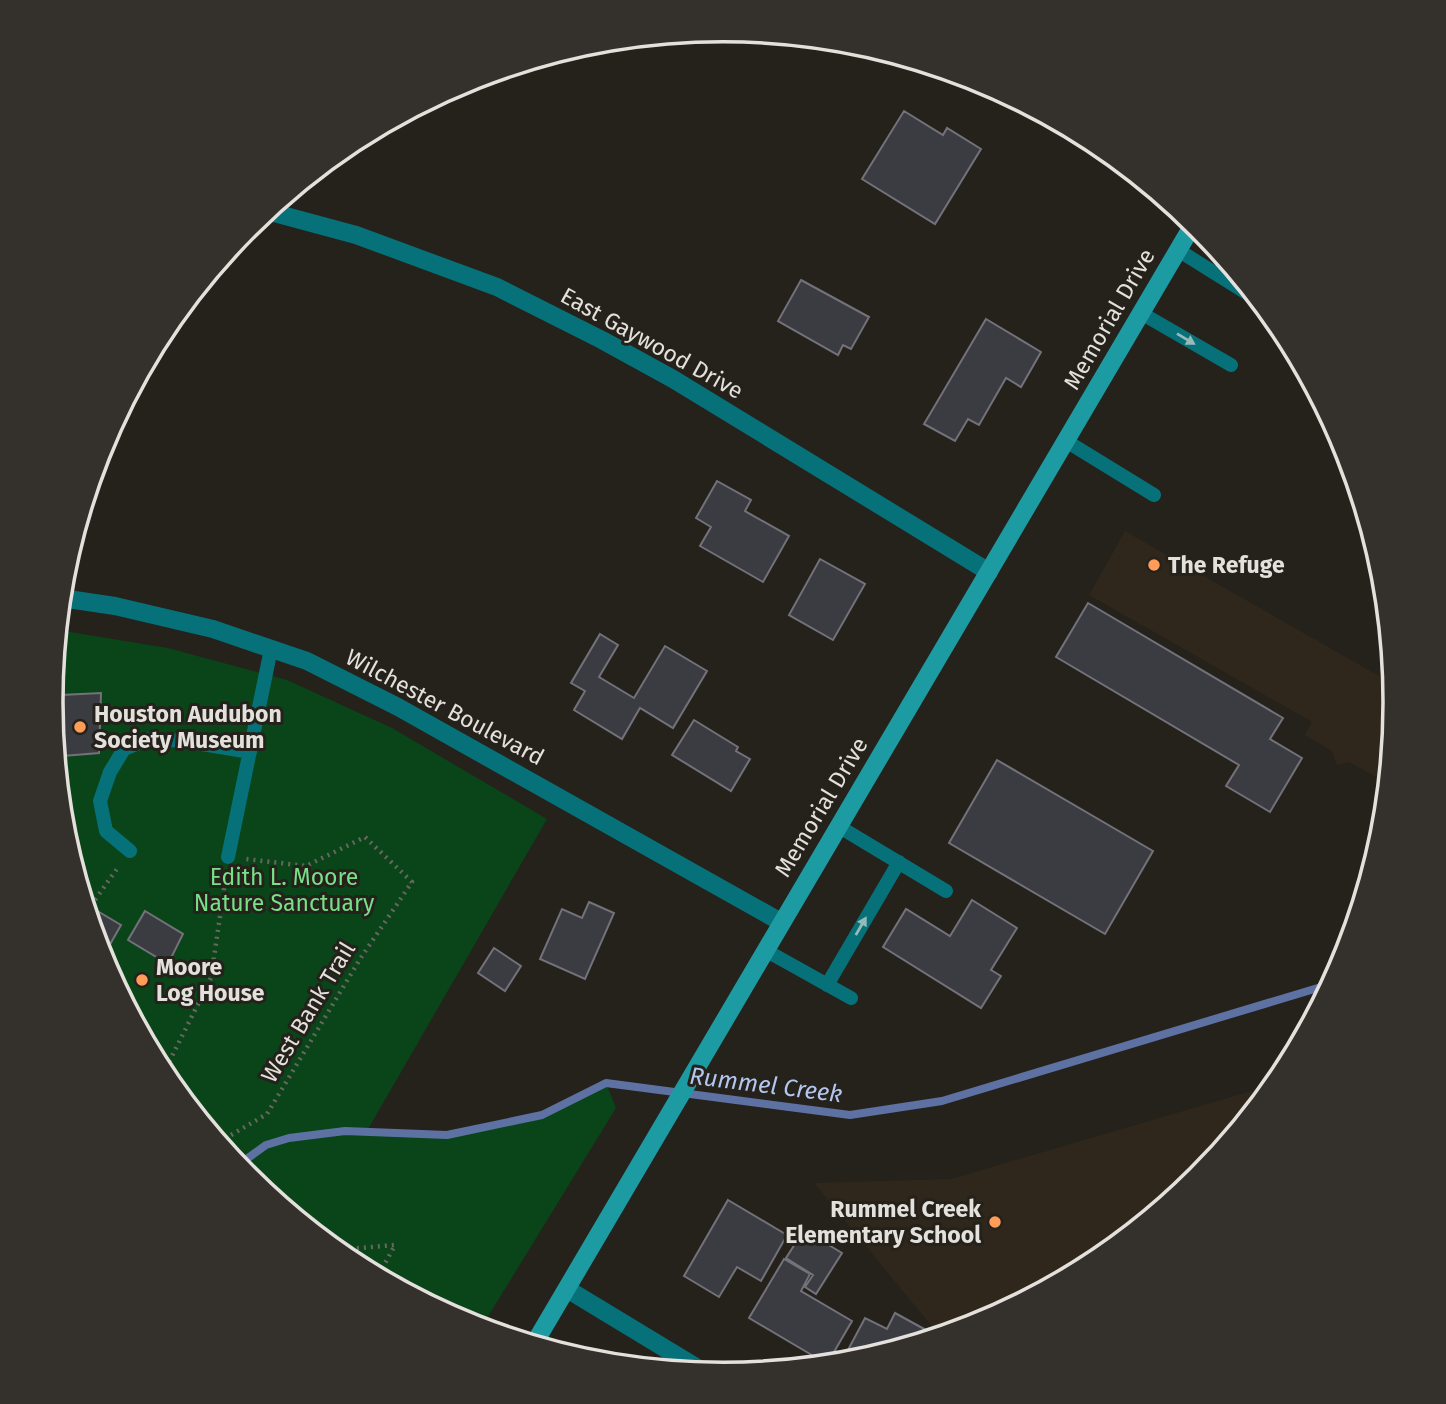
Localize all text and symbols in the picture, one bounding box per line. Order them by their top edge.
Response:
street label: Memorial Drive [1057,244,1161,394]
street label: East Gaywood Drive [556,281,748,405]
one-way arrow [1176,333,1196,345]
place label: The Refuge [1168,551,1285,579]
marker: The Refuge [1146,557,1162,573]
street label: Wilchester Boulevard [341,643,549,771]
place label: Houston Audubon Society Museum [94,700,282,754]
marker: Houston Audubon Society Museum [72,719,88,735]
street label: Memorial Drive [768,732,874,882]
park label: Edith L. Moore Nature Sanctuary [194,863,375,917]
one-way arrow [855,917,868,936]
street label: West Bank Trail [255,936,361,1087]
place label: Moore Log House [156,953,265,1007]
marker: Moore Log House [134,972,150,988]
water label: Rummel Creek [688,1062,844,1108]
place label: Rummel Creek Elementary School [785,1195,981,1249]
marker: Rummel Creek Elementary School [987,1214,1003,1230]

